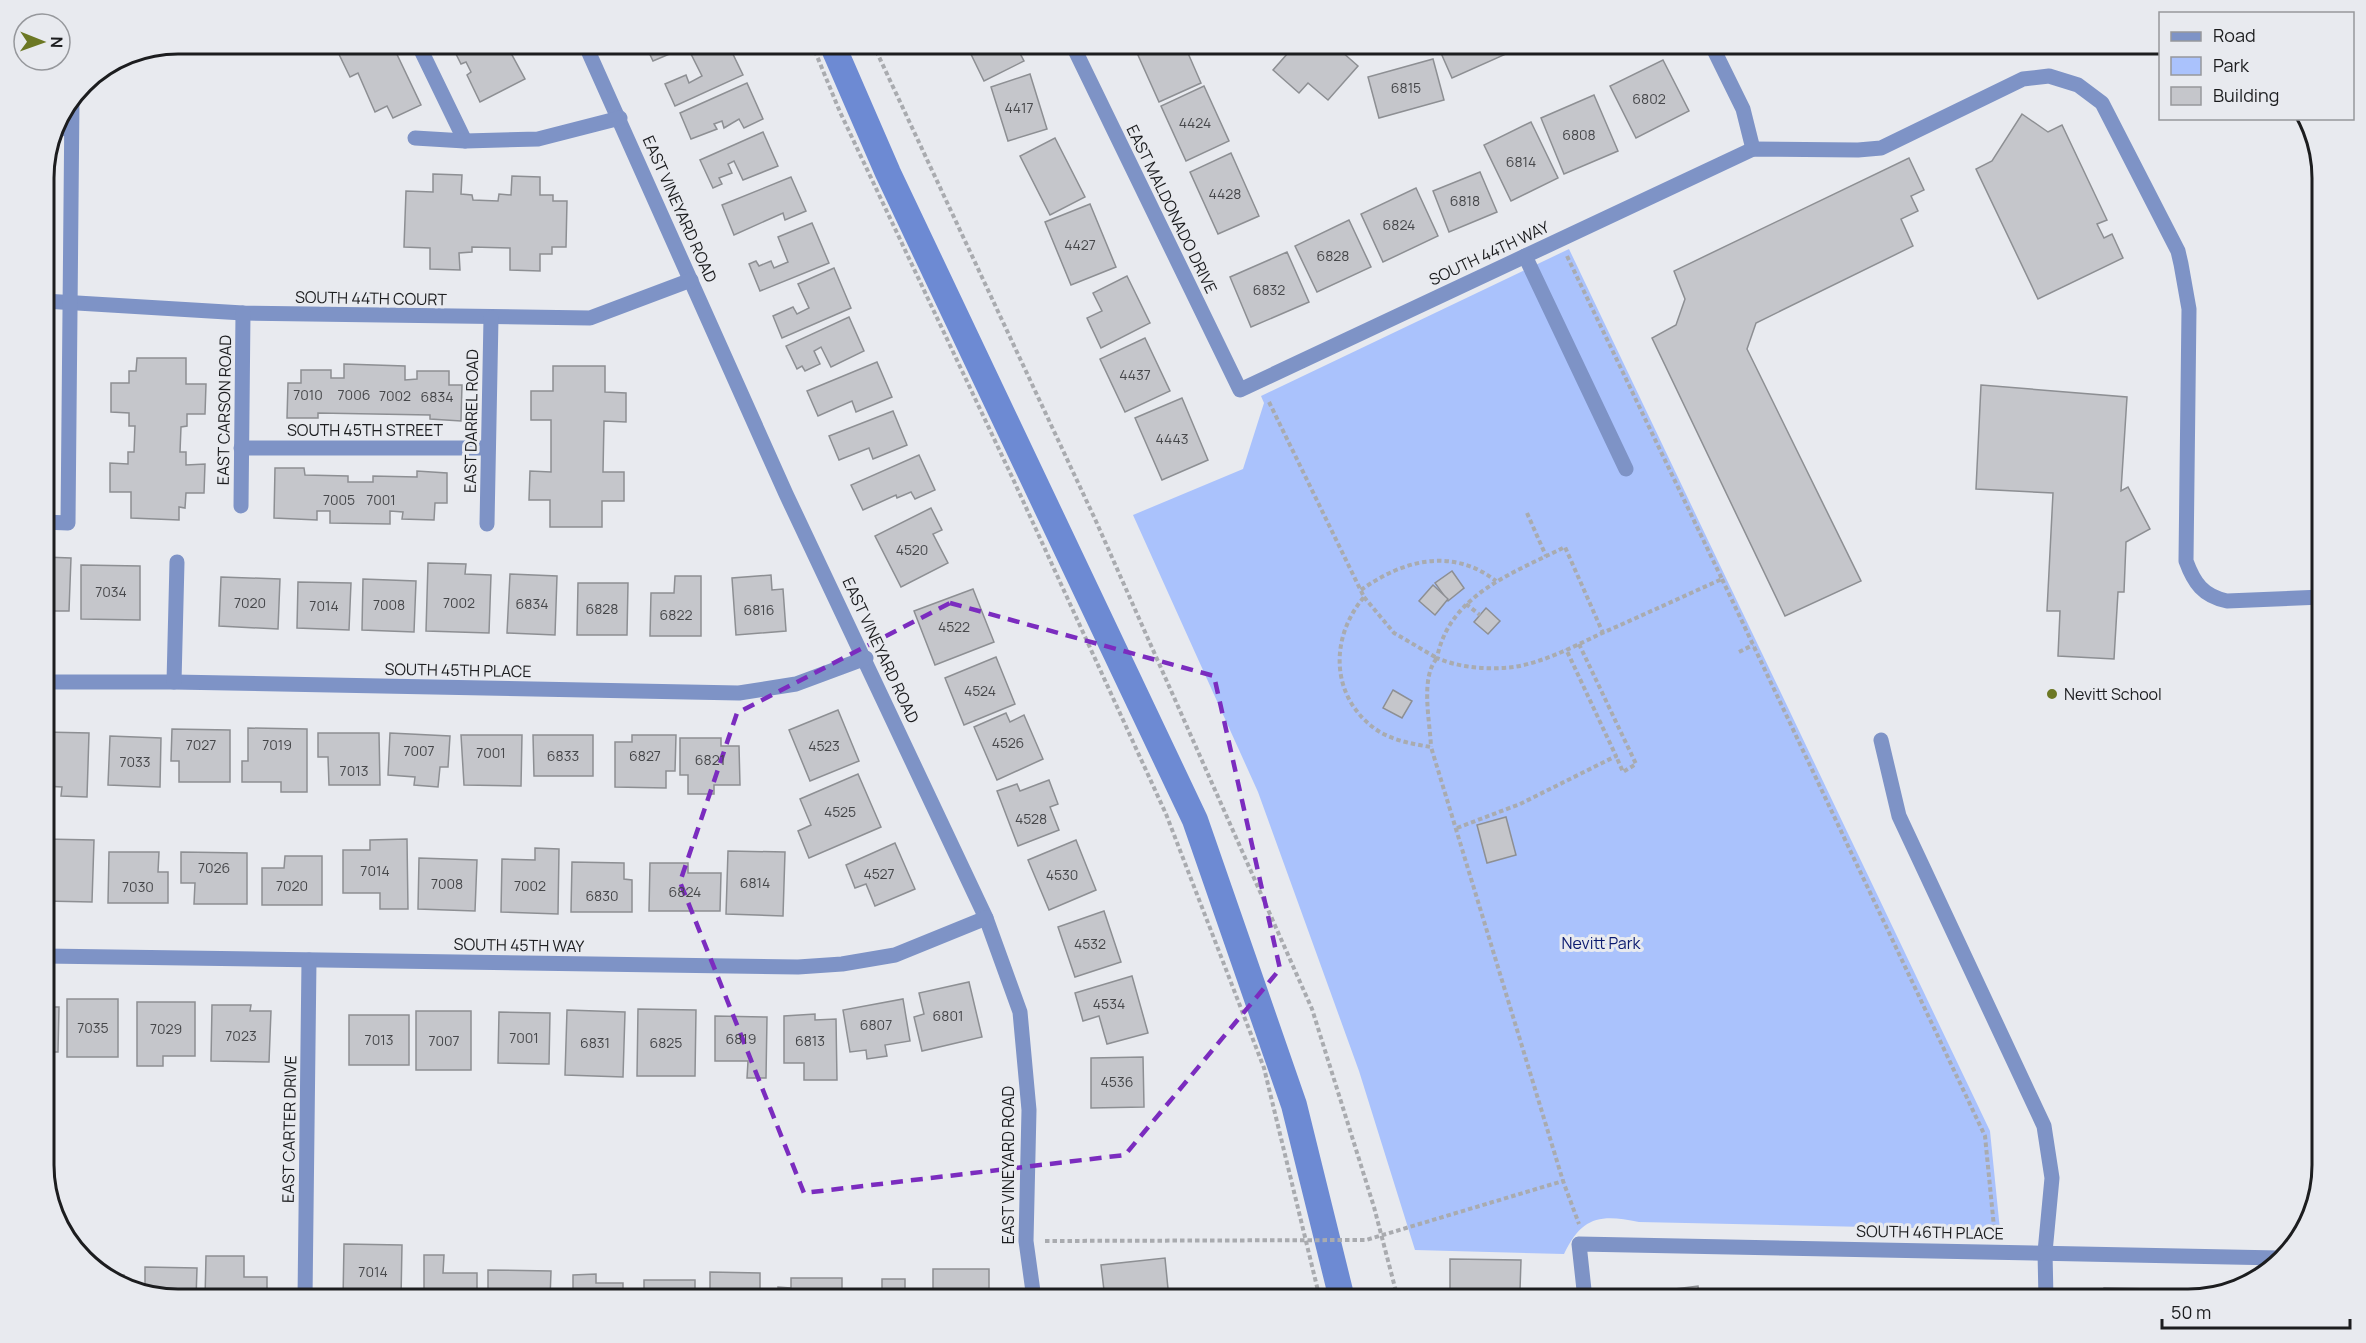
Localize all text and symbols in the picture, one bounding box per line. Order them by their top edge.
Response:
north arrow [12,12,72,72]
legend [2159,12,2354,120]
text: Road [2213,23,2256,47]
text: N [46,36,68,48]
text: Park [2213,53,2250,77]
house number: 6815 [1391,78,1421,97]
text: Building [2213,83,2279,107]
house number: 6802 [1632,89,1666,108]
house number: 4417 [1004,98,1034,117]
house number: 4424 [1179,113,1211,132]
street label: EAST MALDONADO DRIVE [1122,121,1222,297]
house number: 6808 [1562,125,1596,144]
street label: EAST VINEYARD ROAD [638,132,722,286]
house number: 6814 [1506,152,1536,171]
house number: 4428 [1209,184,1241,203]
house number: 6818 [1450,191,1480,210]
house number: 6824 [1383,215,1415,234]
street label: SOUTH 44TH WAY [1425,216,1553,290]
house number: 4427 [1064,235,1096,254]
house number: 6828 [1317,246,1349,265]
house number: 6832 [1253,280,1285,299]
street label: SOUTH 44TH COURT [295,286,448,310]
street label: EAST CARSON ROAD [212,334,236,485]
street label: EAST DARREL ROAD [459,349,483,493]
house number: 4437 [1119,365,1151,384]
house number: 7010 [293,385,323,404]
house number: 7006 [338,385,370,404]
house number: 7002 [379,386,411,405]
house number: 6834 [421,387,453,406]
street label: SOUTH 45TH STREET [287,419,443,441]
house number: 4443 [1156,429,1188,448]
house number: 7005 [323,490,355,509]
house number: 7001 [366,490,396,509]
house number: 4520 [896,540,928,559]
street label: EAST VINEYARD ROAD [837,573,925,727]
house number: 7034 [95,582,127,601]
house number: 7020 [234,593,266,612]
house number: 7002 [443,593,475,612]
house number: 6834 [516,594,548,613]
house number: 7008 [373,595,405,614]
house number: 7014 [309,596,339,615]
house number: 6828 [586,599,618,618]
house number: 6816 [744,600,774,619]
house number: 6822 [660,605,692,624]
house number: 4522 [938,617,970,636]
street label: SOUTH 45TH PLACE [384,658,532,682]
house number: 4524 [964,681,996,700]
place label: Nevitt School [2064,683,2162,705]
marker: Nevitt School [2045,687,2059,701]
house number: 4526 [992,733,1024,752]
house number: 7027 [186,735,216,754]
house number: 7019 [262,735,292,754]
house number: 4523 [808,736,840,755]
house number: 7007 [403,741,435,760]
house number: 7001 [476,743,506,762]
house number: 6833 [547,746,579,765]
house number: 6827 [629,746,661,765]
house number: 6821 [695,750,725,769]
house number: 7033 [119,752,151,771]
house number: 7013 [340,761,368,780]
house number: 4525 [824,802,856,821]
house number: 4528 [1015,809,1047,828]
house number: 7026 [198,858,230,877]
house number: 7014 [360,861,390,880]
house number: 4527 [864,864,894,883]
house number: 4530 [1046,865,1078,884]
house number: 6814 [740,873,770,892]
house number: 7008 [431,874,463,893]
house number: 7020 [276,876,308,895]
house number: 7002 [514,876,546,895]
house number: 7030 [122,877,154,896]
house number: 6824 [669,882,701,901]
house number: 6830 [585,886,619,905]
park label: Nevitt Park [1562,932,1641,954]
street label: SOUTH 45TH WAY [453,933,585,957]
house number: 4532 [1074,934,1106,953]
house number: 4534 [1093,994,1125,1013]
house number: 6801 [933,1006,963,1025]
house number: 6807 [860,1015,892,1034]
house number: 7035 [77,1018,109,1037]
house number: 7029 [150,1019,182,1038]
house number: 7023 [225,1026,257,1045]
house number: 7001 [509,1028,539,1047]
house number: 6819 [726,1029,756,1048]
house number: 7013 [365,1030,393,1049]
house number: 7007 [428,1031,460,1050]
house number: 6813 [795,1031,825,1050]
house number: 6831 [580,1033,610,1052]
house number: 6825 [650,1033,682,1052]
street label: EAST CARTER DRIVE [277,1055,301,1203]
house number: 4536 [1101,1072,1133,1091]
street label: EAST VINEYARD ROAD [997,1085,1019,1244]
street label: SOUTH 46TH PLACE [1856,1220,2004,1244]
house number: 7014 [358,1262,388,1281]
scale bar [2162,1292,2350,1330]
text: 50 m [2171,1300,2211,1324]

